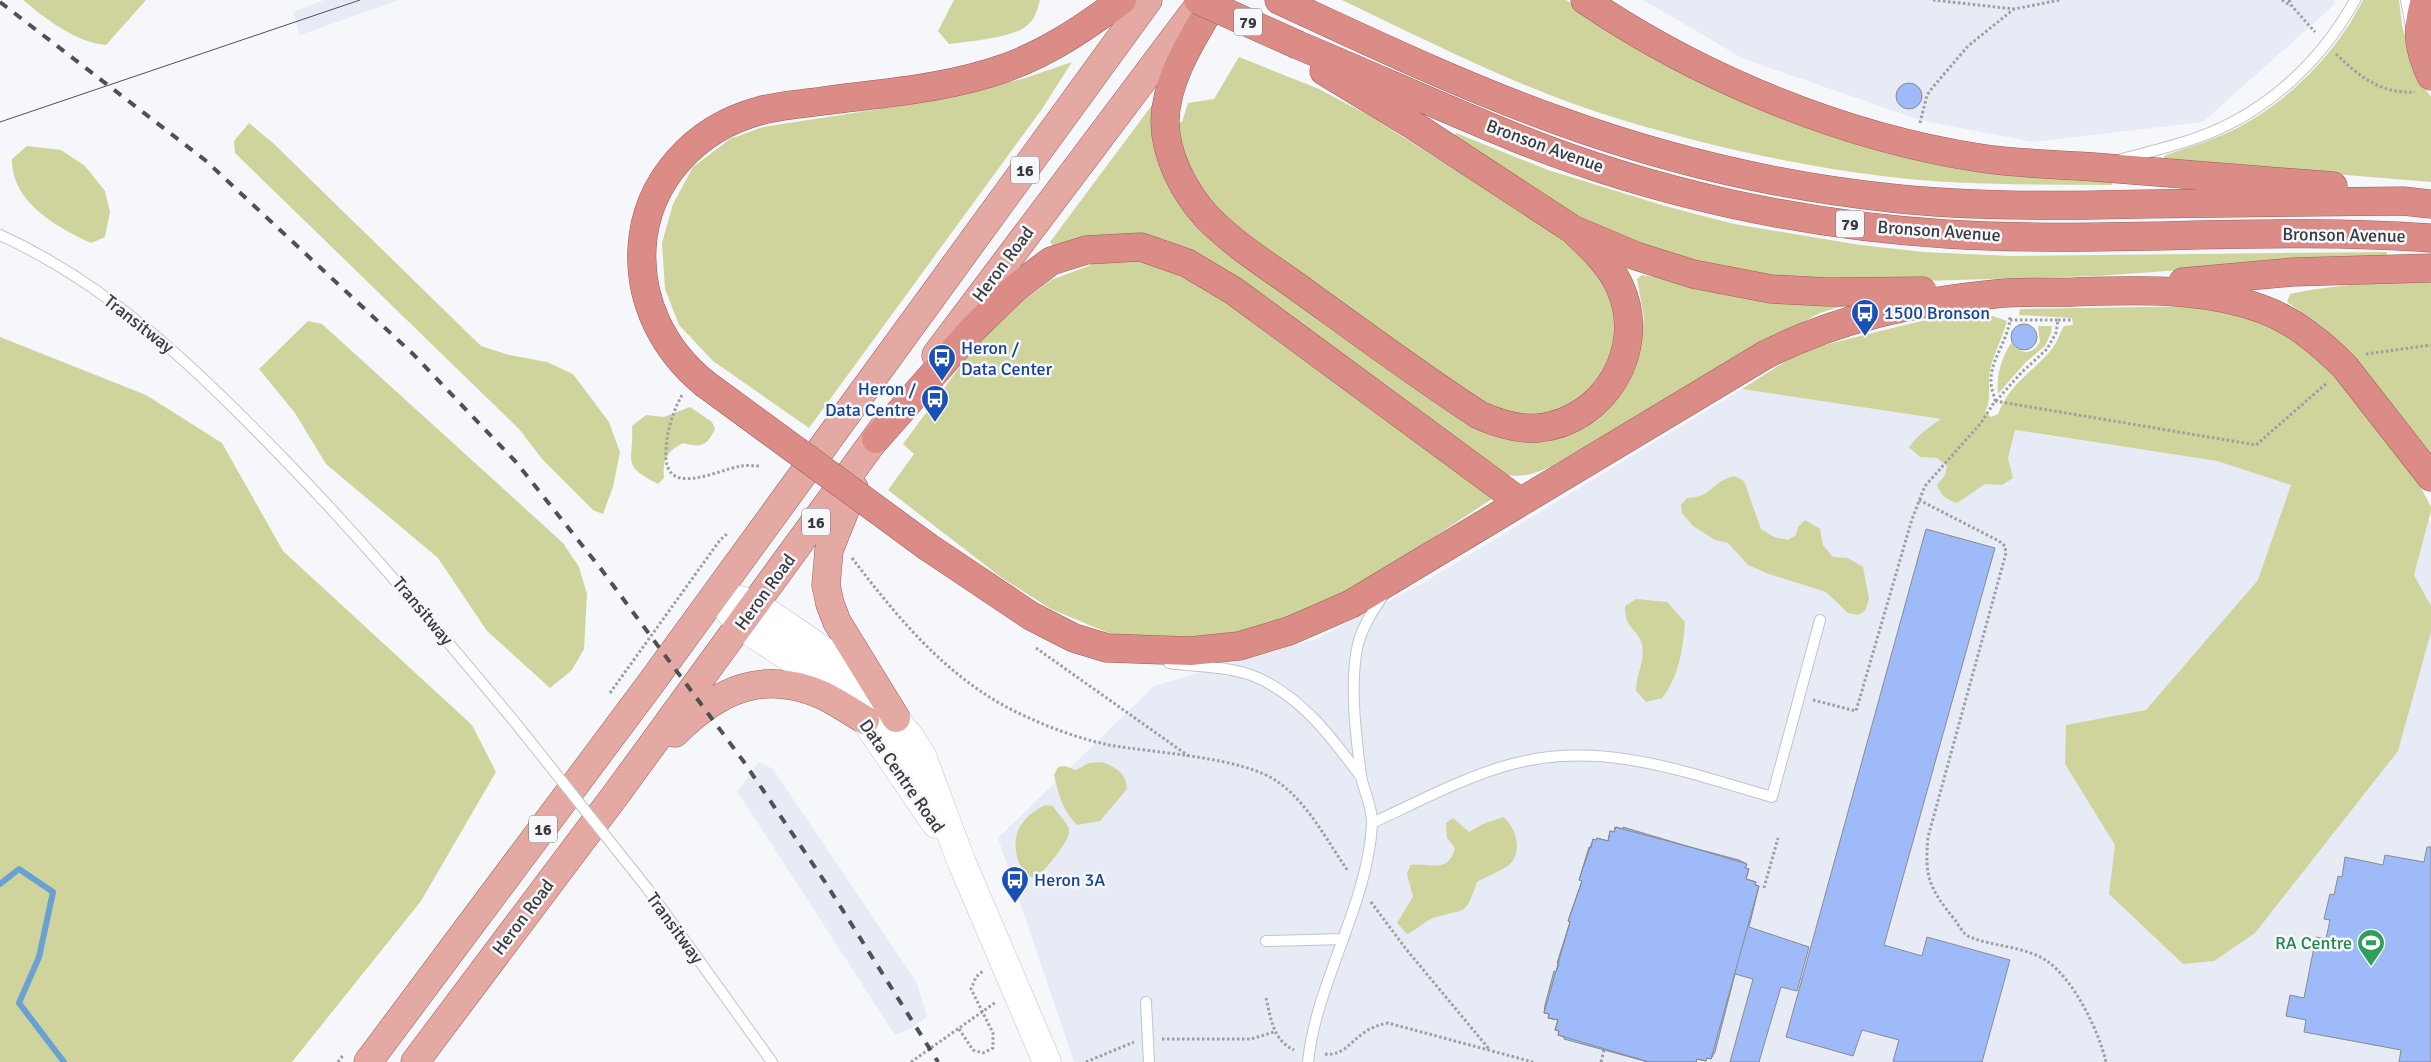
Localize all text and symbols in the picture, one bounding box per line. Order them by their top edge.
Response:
road number: 79 [1234,8,1262,36]
street label: Bronson Avenue [1483,115,1607,177]
road number: 16 [1011,156,1039,184]
road number: 79 [1836,210,1864,238]
street label: Bronson Avenue [1877,216,2001,246]
street label: Heron Road [967,222,1039,306]
street label: Bronson Avenue [2282,223,2406,247]
street label: Transitway [100,290,179,358]
bus stop icon: 1500 Bronson [1850,298,1880,337]
place label: 1500 Bronson [1884,302,1990,324]
place label: Heron / Data Center [961,337,1053,380]
bus stop icon: Heron / Data Center [927,343,957,382]
place label: Heron / Data Centre [825,378,916,421]
bus stop icon: Heron / Data Centre [920,384,950,423]
road number: 16 [802,508,830,536]
street label: Heron Road [730,549,800,635]
street label: Transitway [388,572,458,650]
street label: Data Centre Road [855,715,949,837]
road number: 16 [529,816,557,842]
bus stop icon: Heron 3A [1000,865,1030,904]
place label: Heron 3A [1034,869,1105,891]
street label: Heron Road [487,875,559,959]
street label: Transitway [642,888,709,968]
sports icon: RA Centre [2356,928,2386,967]
place label: RA Centre [2275,932,2352,954]

